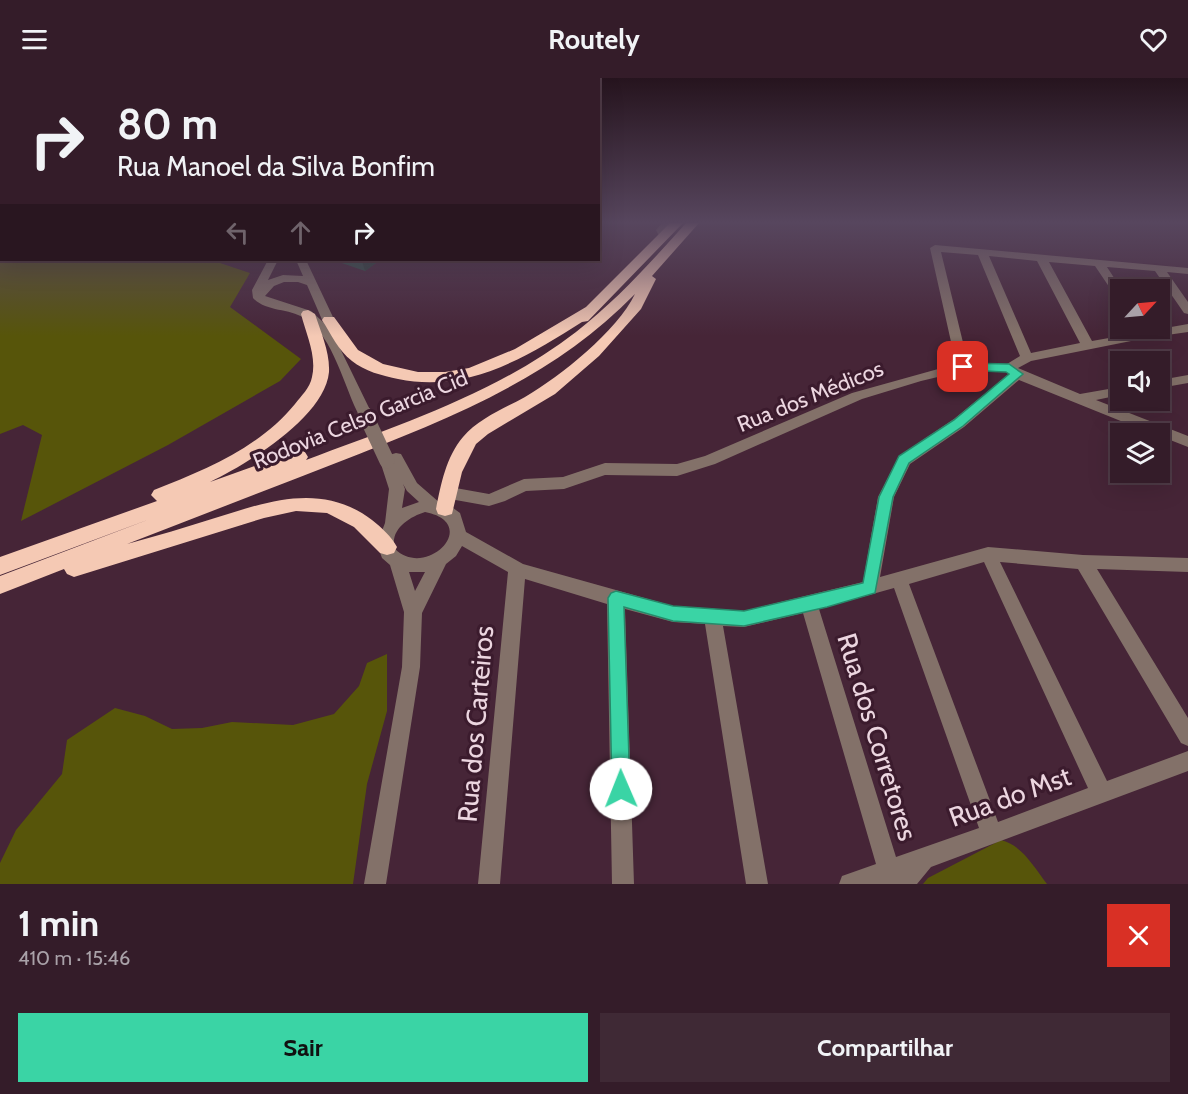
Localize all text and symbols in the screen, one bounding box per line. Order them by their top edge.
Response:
icon: menu [18,23,51,56]
text: Routely [548,23,640,56]
icon: heart [1137,23,1170,56]
text: 80 m [117,98,218,150]
icon: right [18,102,96,180]
text: Rua Manoel da Silva Bonfim [117,150,435,183]
icon: left [221,216,254,249]
icon: ahead [284,216,317,249]
icon: right [347,216,380,249]
north arrow [1110,279,1170,339]
map controls [1110,279,1170,483]
pin [937,341,988,392]
icon: arrive [946,350,979,383]
button: sound [1110,351,1170,411]
street label: Rua dos Médicos [733,355,887,438]
street label: Rodovia Celso Garcia Cid [249,364,472,475]
button: layers [1110,423,1170,483]
street label: Rua dos Carteiros [450,624,501,824]
street label: Rua dos Corretores [830,629,925,844]
position arrow [589,757,653,821]
street label: Rua do Mst [944,759,1075,834]
text: 1 min [18,901,99,945]
button: close [1107,904,1170,967]
text: 410 m · 15:46 [18,946,130,970]
button: Sair [18,1013,588,1082]
button: Compartilhar [600,1013,1170,1082]

